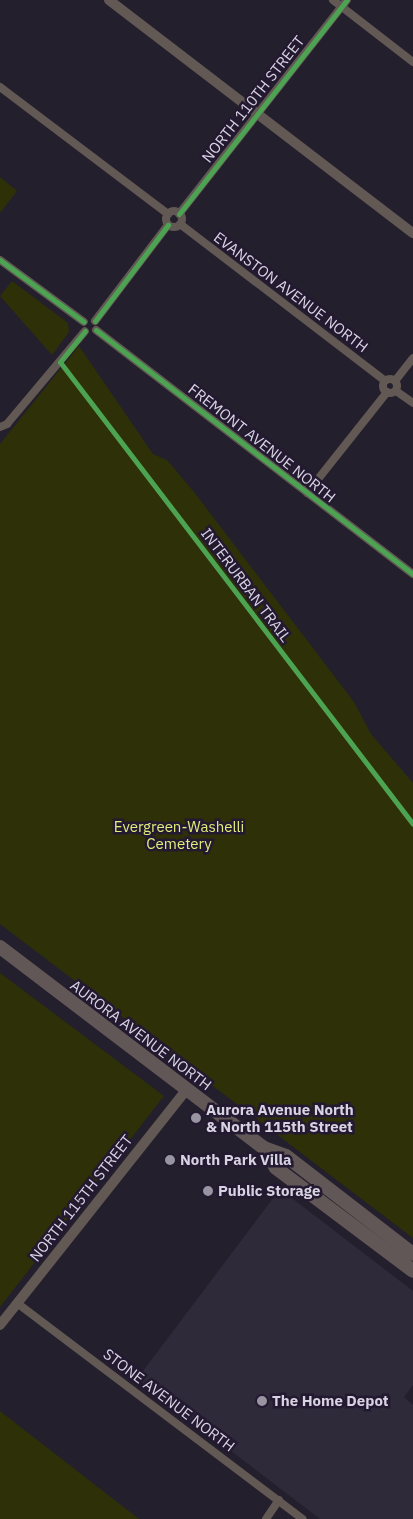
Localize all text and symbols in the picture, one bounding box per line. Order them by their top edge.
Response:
street label: NORTH 110TH STREET [198,32,308,166]
street label: EVANSTON AVENUE NORTH [210,228,372,356]
street label: FREMONT AVENUE NORTH [185,380,339,506]
street label: INTERURBAN TRAIL [197,525,295,645]
park label: Evergreen-Washelli Cemetery [114,817,244,852]
street label: AURORA AVENUE NORTH [67,976,215,1094]
place label: Aurora Avenue North & North 115th Street [206,1100,354,1135]
marker: Aurora Avenue North & North 115th Street [190,1112,202,1124]
street label: NORTH 115TH STREET [26,1131,136,1265]
place label: North Park Villa [180,1151,292,1169]
marker: North Park Villa [164,1154,176,1166]
place label: Public Storage [218,1182,320,1200]
marker: Public Storage [202,1185,214,1197]
street label: STONE AVENUE NORTH [100,1345,238,1455]
place label: The Home Depot [272,1392,388,1410]
marker: The Home Depot [256,1395,268,1407]

